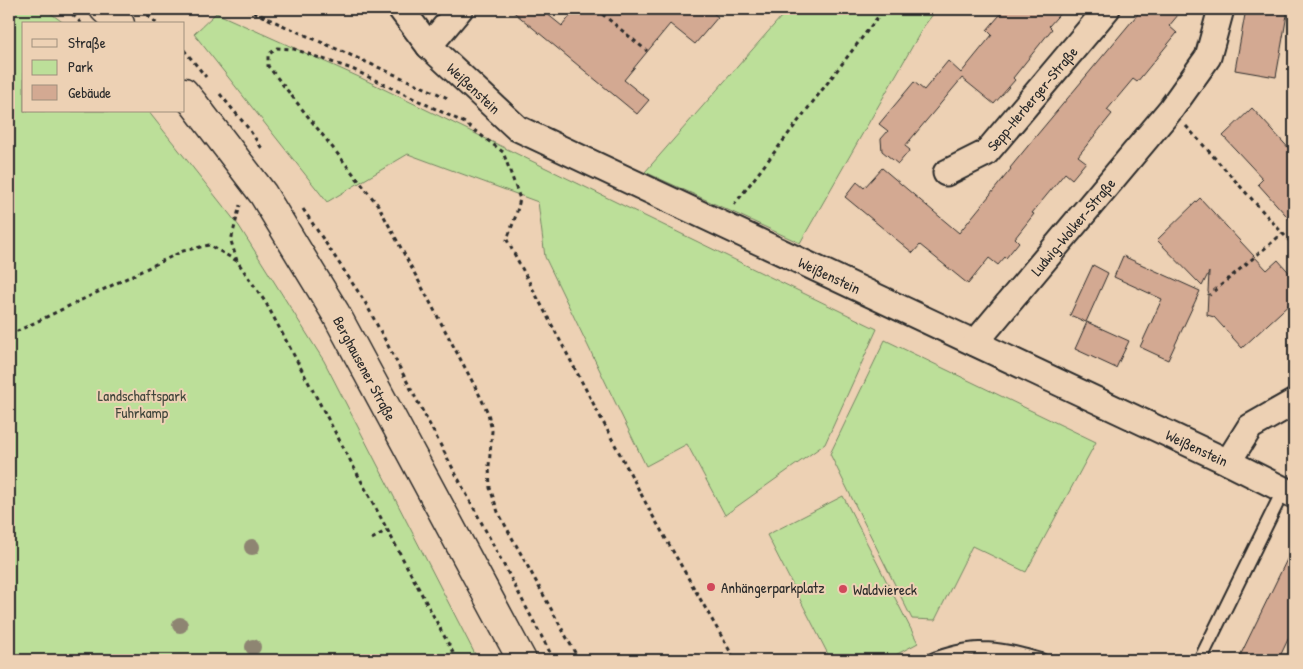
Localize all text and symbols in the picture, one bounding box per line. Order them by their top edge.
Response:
legend [22,22,185,112]
text: Straße [68,32,106,53]
street label: Sepp-Herberger-Straße [982,42,1082,155]
text: Park [68,56,93,77]
street label: Weißenstein [443,58,506,118]
text: Gebäude [68,82,111,103]
street label: Ludwig-Wolker-Straße [1026,173,1120,280]
street label: Weißenstein [795,251,864,299]
street label: Berghausener Straße [329,312,402,424]
park label: Landschaftspark Fuhrkamp [98,385,186,423]
street label: Weißenstein [1163,424,1232,471]
place label: Anhängerparkplatz [721,577,825,598]
place label: Waldviereck [853,579,917,600]
marker: Anhängerparkplatz [705,581,717,593]
marker: Waldviereck [837,583,849,595]

